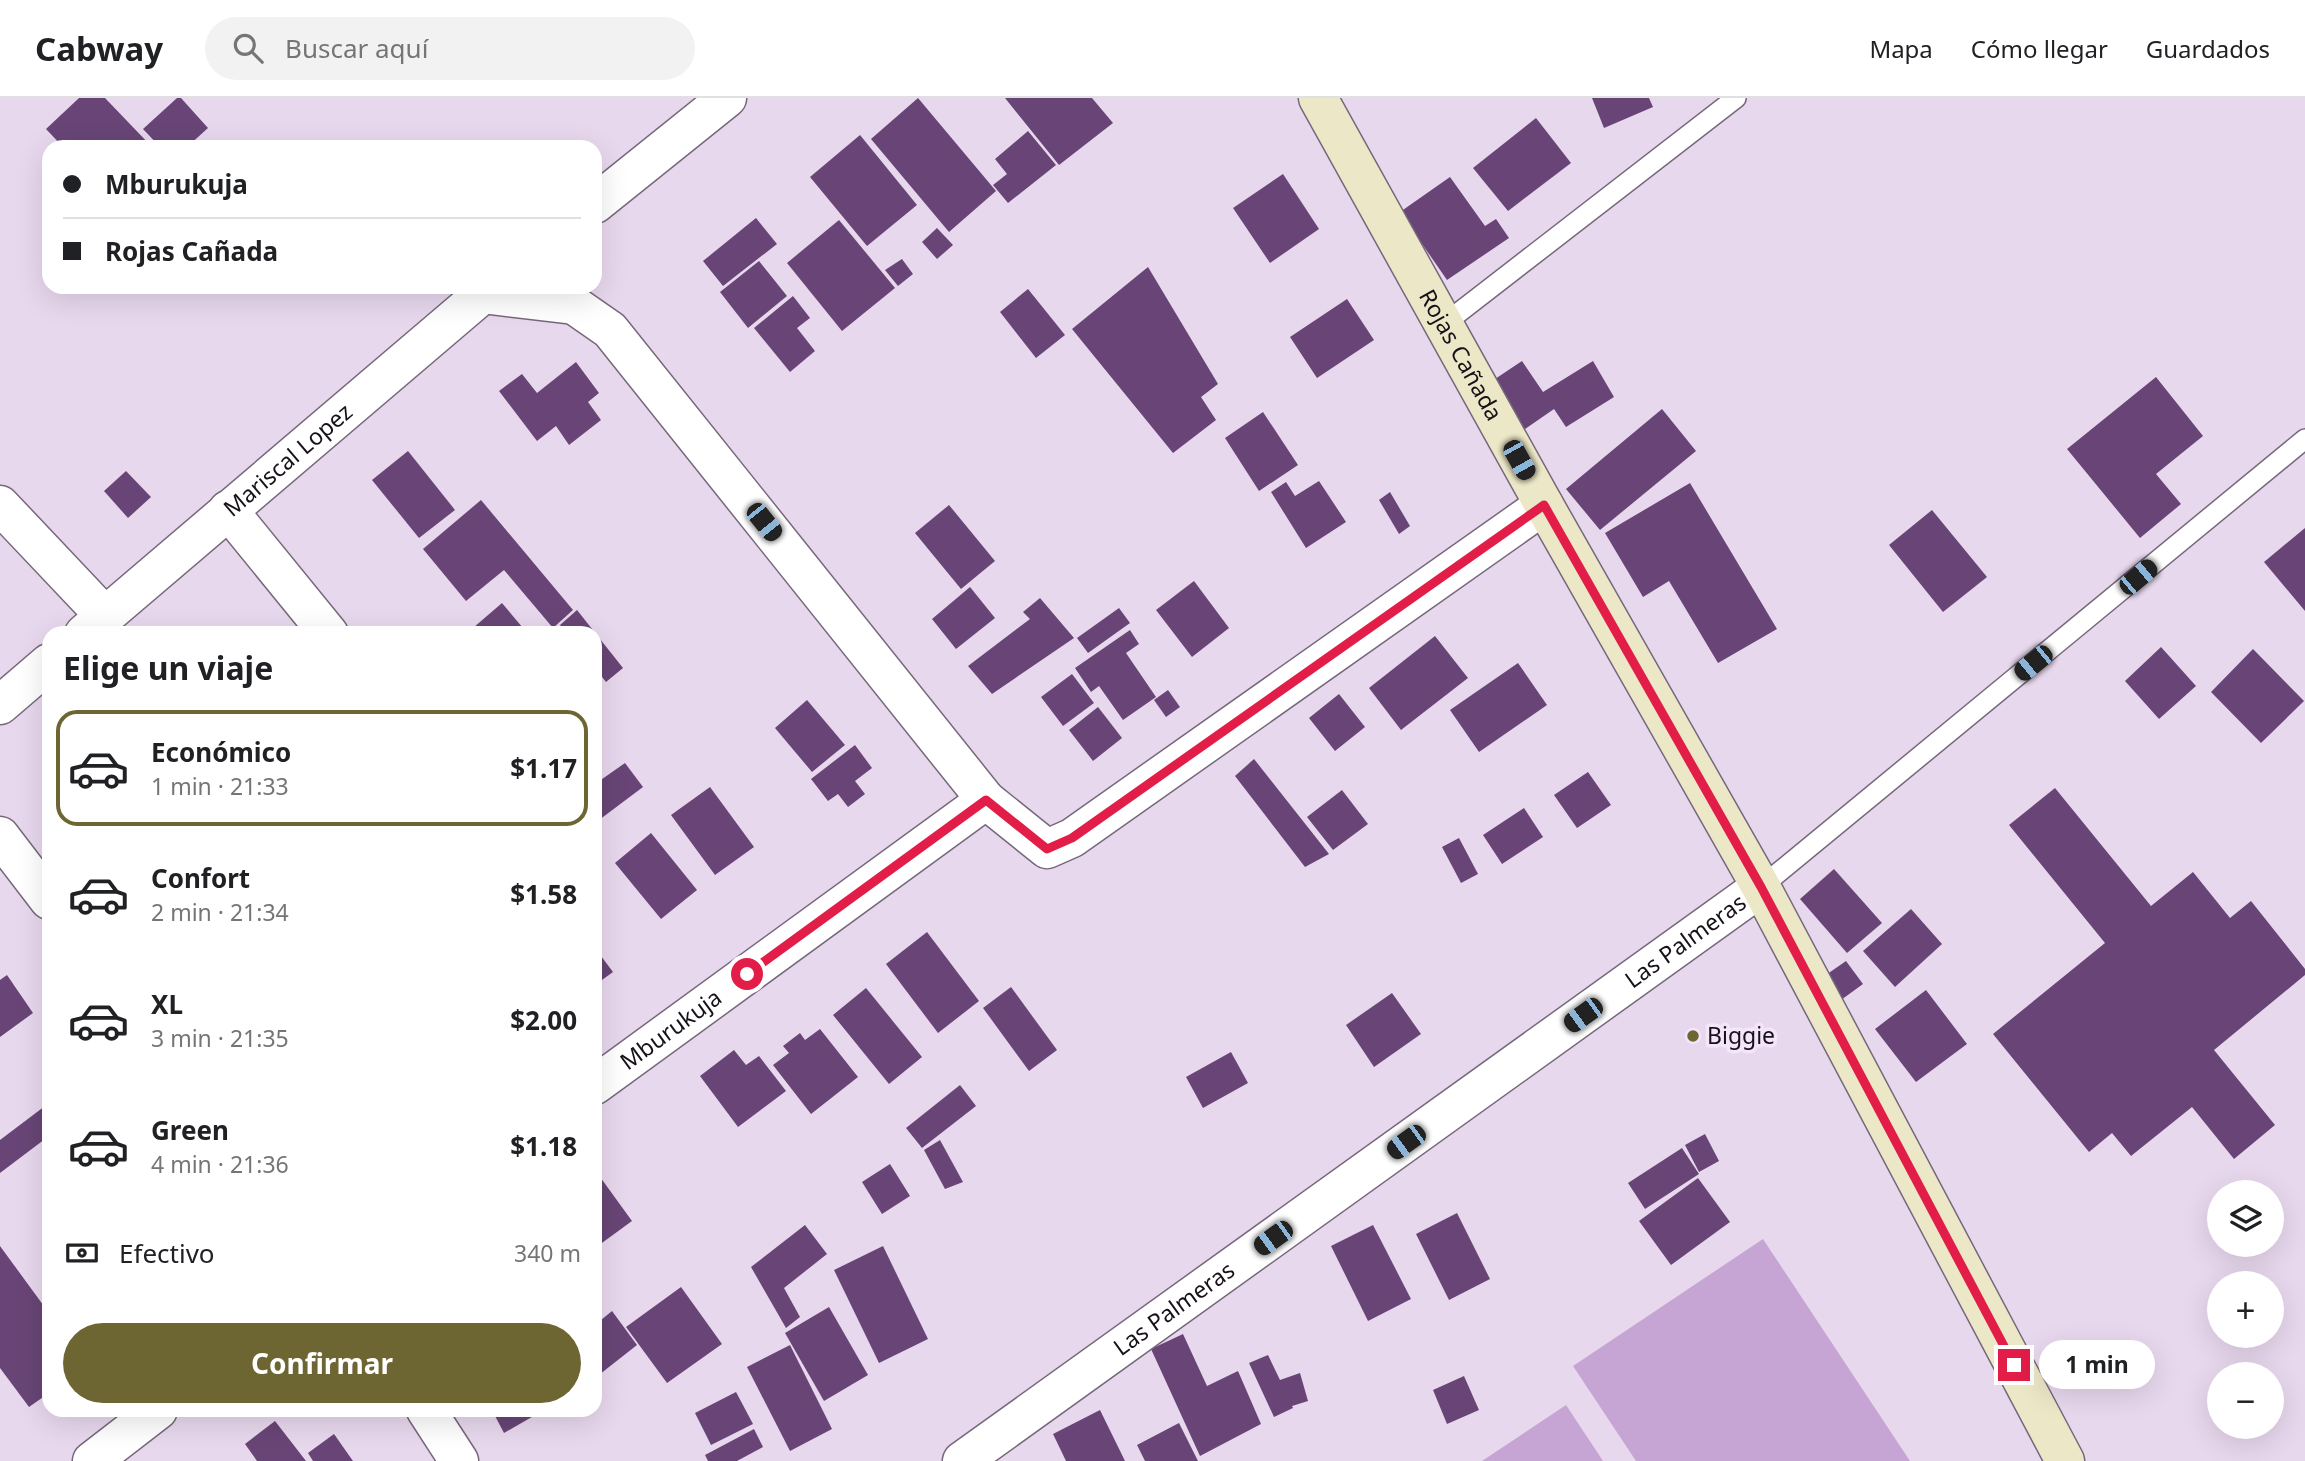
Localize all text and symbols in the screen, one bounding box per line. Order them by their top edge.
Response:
search box [205,17,695,80]
text: Cabway [35,26,163,71]
icon: search [229,29,267,67]
text: Buscar aquí [285,30,428,66]
text: Mapa [1869,32,1933,65]
text: Cómo llegar [1971,32,2108,65]
text: Guardados [2146,32,2270,65]
text: Mburukuja [105,166,248,202]
text: Rojas Cañada [105,233,278,269]
street label: Rojas Cañada [1412,283,1511,426]
street label: Mariscal Lopez [216,395,358,523]
car [1500,437,1539,483]
car [743,499,786,545]
car [2116,555,2161,599]
car [2011,642,2056,684]
text: Elige un viaje [63,646,273,689]
text: Económico [151,734,291,770]
icon: car [67,737,130,800]
text: $1.17 [510,750,577,786]
text: 1 min · 21:33 [151,770,289,802]
text: Confort [151,860,250,896]
icon: car [67,863,130,926]
text: $1.58 [510,876,577,912]
street label: Las Palmeras [1618,886,1752,995]
text: 2 min · 21:34 [151,896,289,928]
route start [731,958,763,990]
street label: Mburukuja [613,981,728,1077]
text: XL [151,986,183,1022]
icon: car [67,989,130,1052]
car [1560,994,1607,1036]
text: $2.00 [510,1002,577,1038]
place label: Biggie [1707,1019,1775,1051]
text: 3 min · 21:35 [151,1022,289,1054]
marker: Biggie [1685,1028,1701,1044]
text: Green [151,1112,229,1148]
icon: car [67,1115,130,1178]
car [1383,1121,1430,1163]
text: $1.18 [510,1128,577,1164]
text: 4 min · 21:36 [151,1148,289,1180]
map controls [2207,1180,2284,1439]
button: layers [2207,1180,2284,1257]
car [1250,1217,1297,1259]
icon: cash [63,1234,101,1272]
text: Efectivo [119,1235,215,1271]
text: 340 m [514,1237,581,1269]
street label: Las Palmeras [1106,1253,1240,1362]
button: + [2207,1271,2284,1348]
button: Confirmar [63,1323,581,1403]
callout: 1 min [2038,1340,2154,1390]
text: 1 min [2065,1348,2129,1380]
route end [1998,1349,2030,1381]
button: − [2207,1362,2284,1439]

